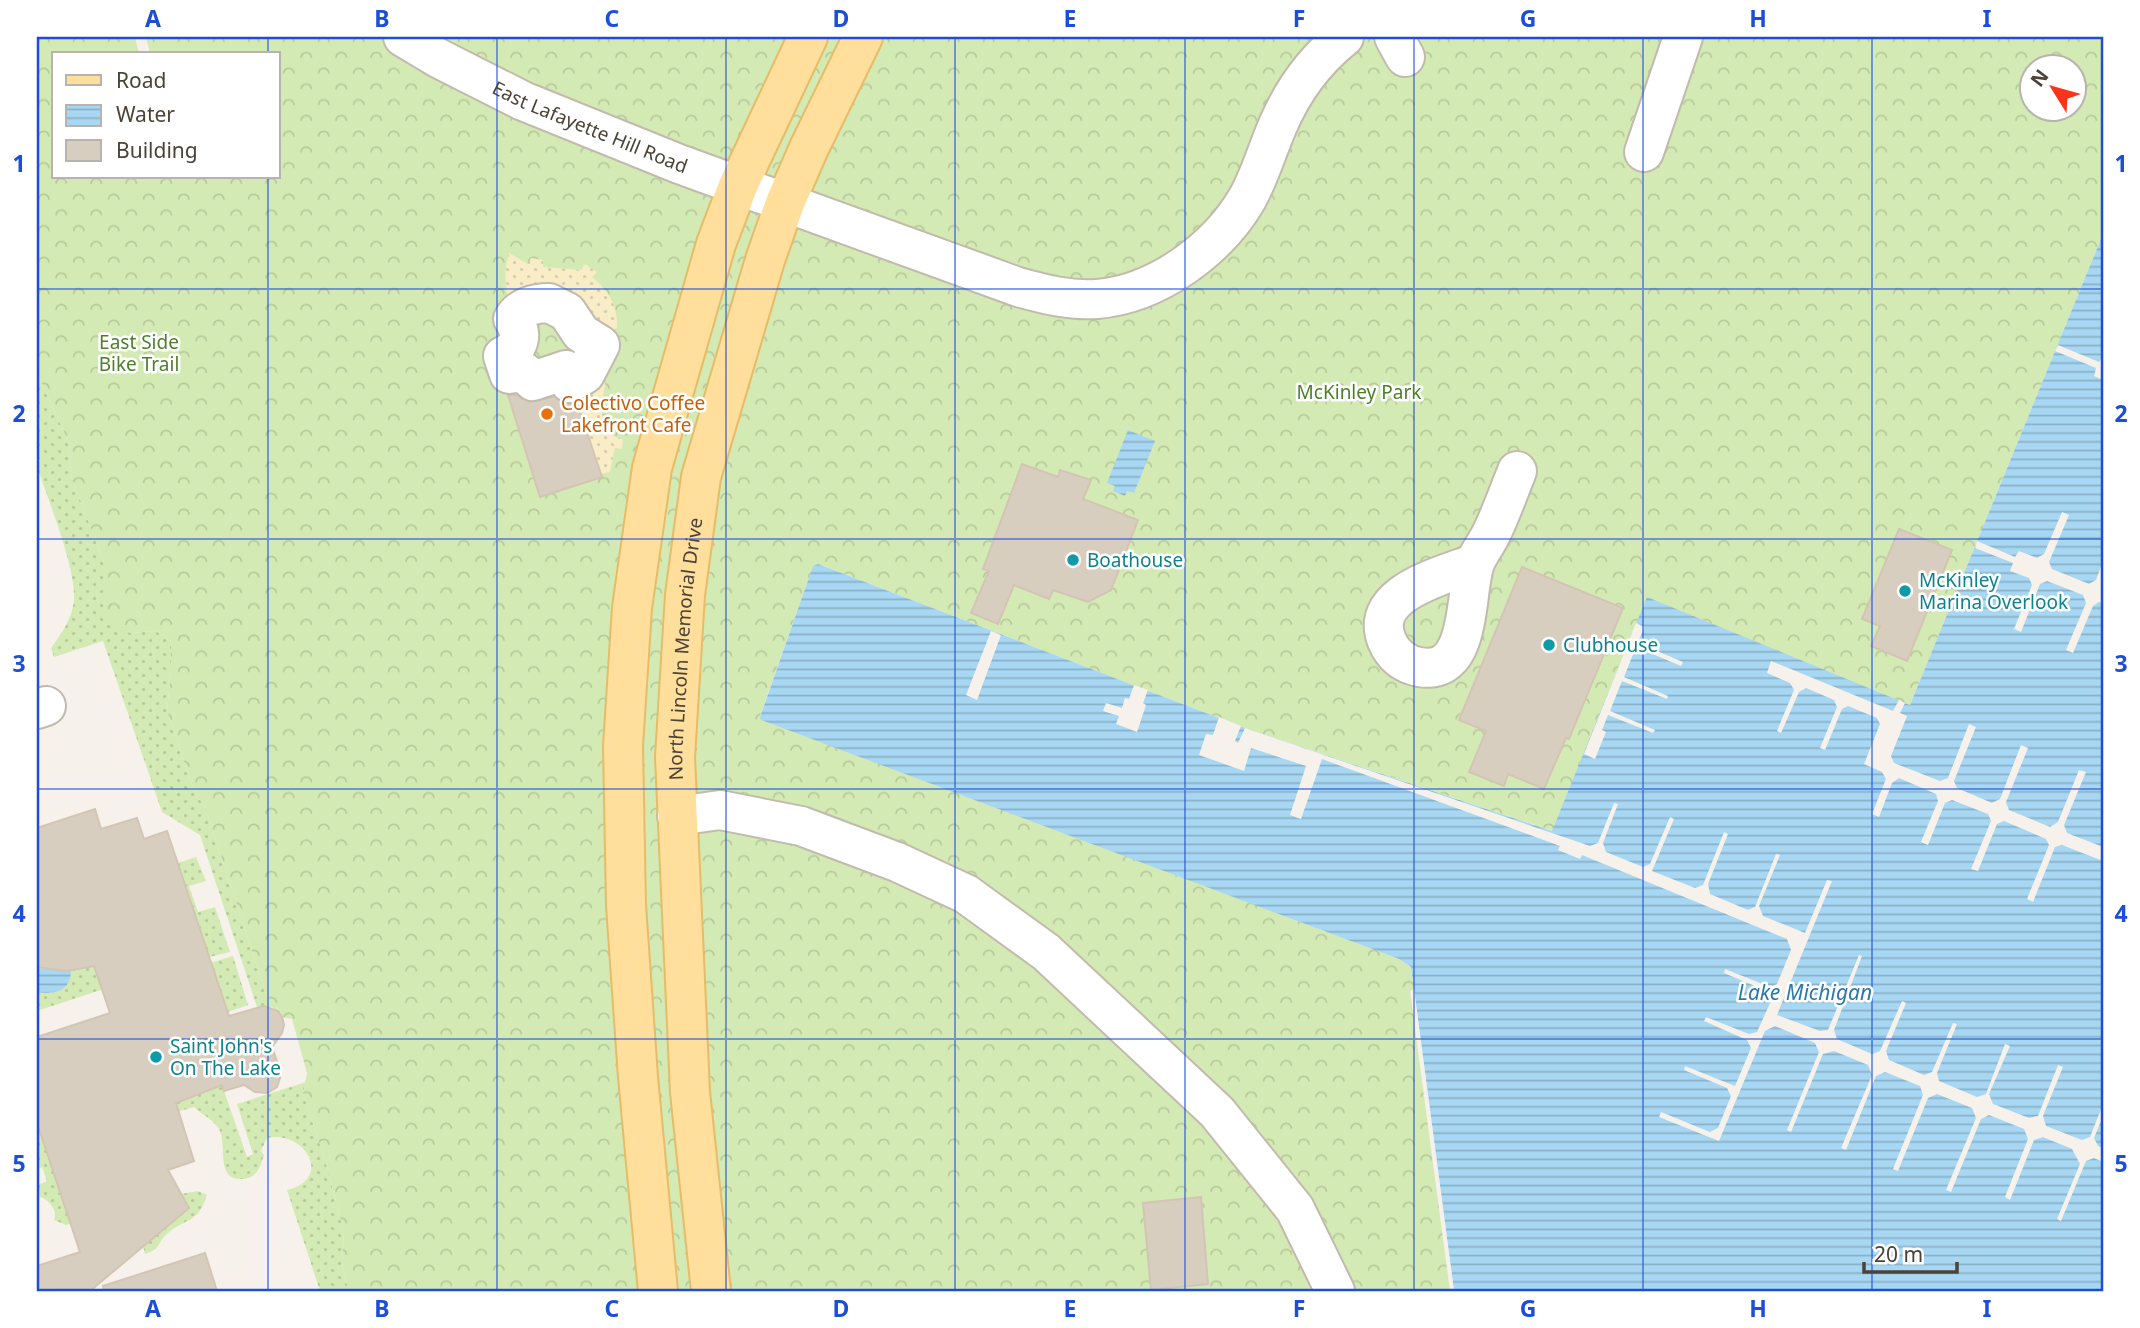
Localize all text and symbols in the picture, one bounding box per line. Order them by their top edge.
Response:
text: A [145,2,161,34]
text: B [374,2,390,34]
text: C [605,2,620,34]
text: D [833,2,849,34]
text: E [1064,2,1076,34]
text: F [1293,2,1305,34]
text: G [1520,2,1536,34]
text: H [1749,2,1767,34]
text: I [1983,2,1992,34]
legend [52,52,280,178]
north arrow [2018,52,2088,122]
text: N [2024,64,2054,92]
text: Road [116,66,166,94]
street label: East Lafayette Hill Road [488,75,691,179]
text: Water [116,100,175,128]
text: Building [116,136,198,164]
text: 1 [12,147,26,179]
text: 1 [2114,147,2128,179]
park label: East Side Bike Trail [99,329,179,377]
park label: McKinley Park [1297,379,1421,405]
place label: Colectivo Coffee Lakefront Cafe [561,390,705,438]
text: 2 [12,397,26,429]
text: 2 [2114,397,2128,429]
marker: Colectivo Coffee Lakefront Cafe [539,406,555,422]
street label: North Lincoln Memorial Drive [662,516,708,781]
place label: Boathouse [1087,547,1183,573]
marker: Boathouse [1065,552,1081,568]
place label: McKinley Marina Overlook [1919,567,2068,615]
marker: McKinley Marina Overlook [1897,583,1913,599]
place label: Clubhouse [1563,632,1658,658]
marker: Clubhouse [1541,637,1557,653]
text: 3 [12,647,26,679]
text: 3 [2114,647,2128,679]
text: 4 [12,897,26,929]
text: 4 [2114,897,2128,929]
water label: Lake Michigan [1738,978,1872,1006]
place label: Saint John's On The Lake [170,1033,281,1081]
marker: Saint John's On The Lake [148,1049,164,1065]
text: 5 [12,1147,26,1179]
text: 5 [2114,1147,2128,1179]
scale bar [1864,1230,1956,1274]
text: 20 m [1874,1240,1923,1268]
text: A [145,1292,161,1324]
text: B [374,1292,390,1324]
text: C [605,1292,620,1324]
text: D [833,1292,849,1324]
text: E [1064,1292,1076,1324]
text: F [1293,1292,1305,1324]
text: G [1520,1292,1536,1324]
text: H [1749,1292,1767,1324]
text: I [1983,1292,1992,1324]

